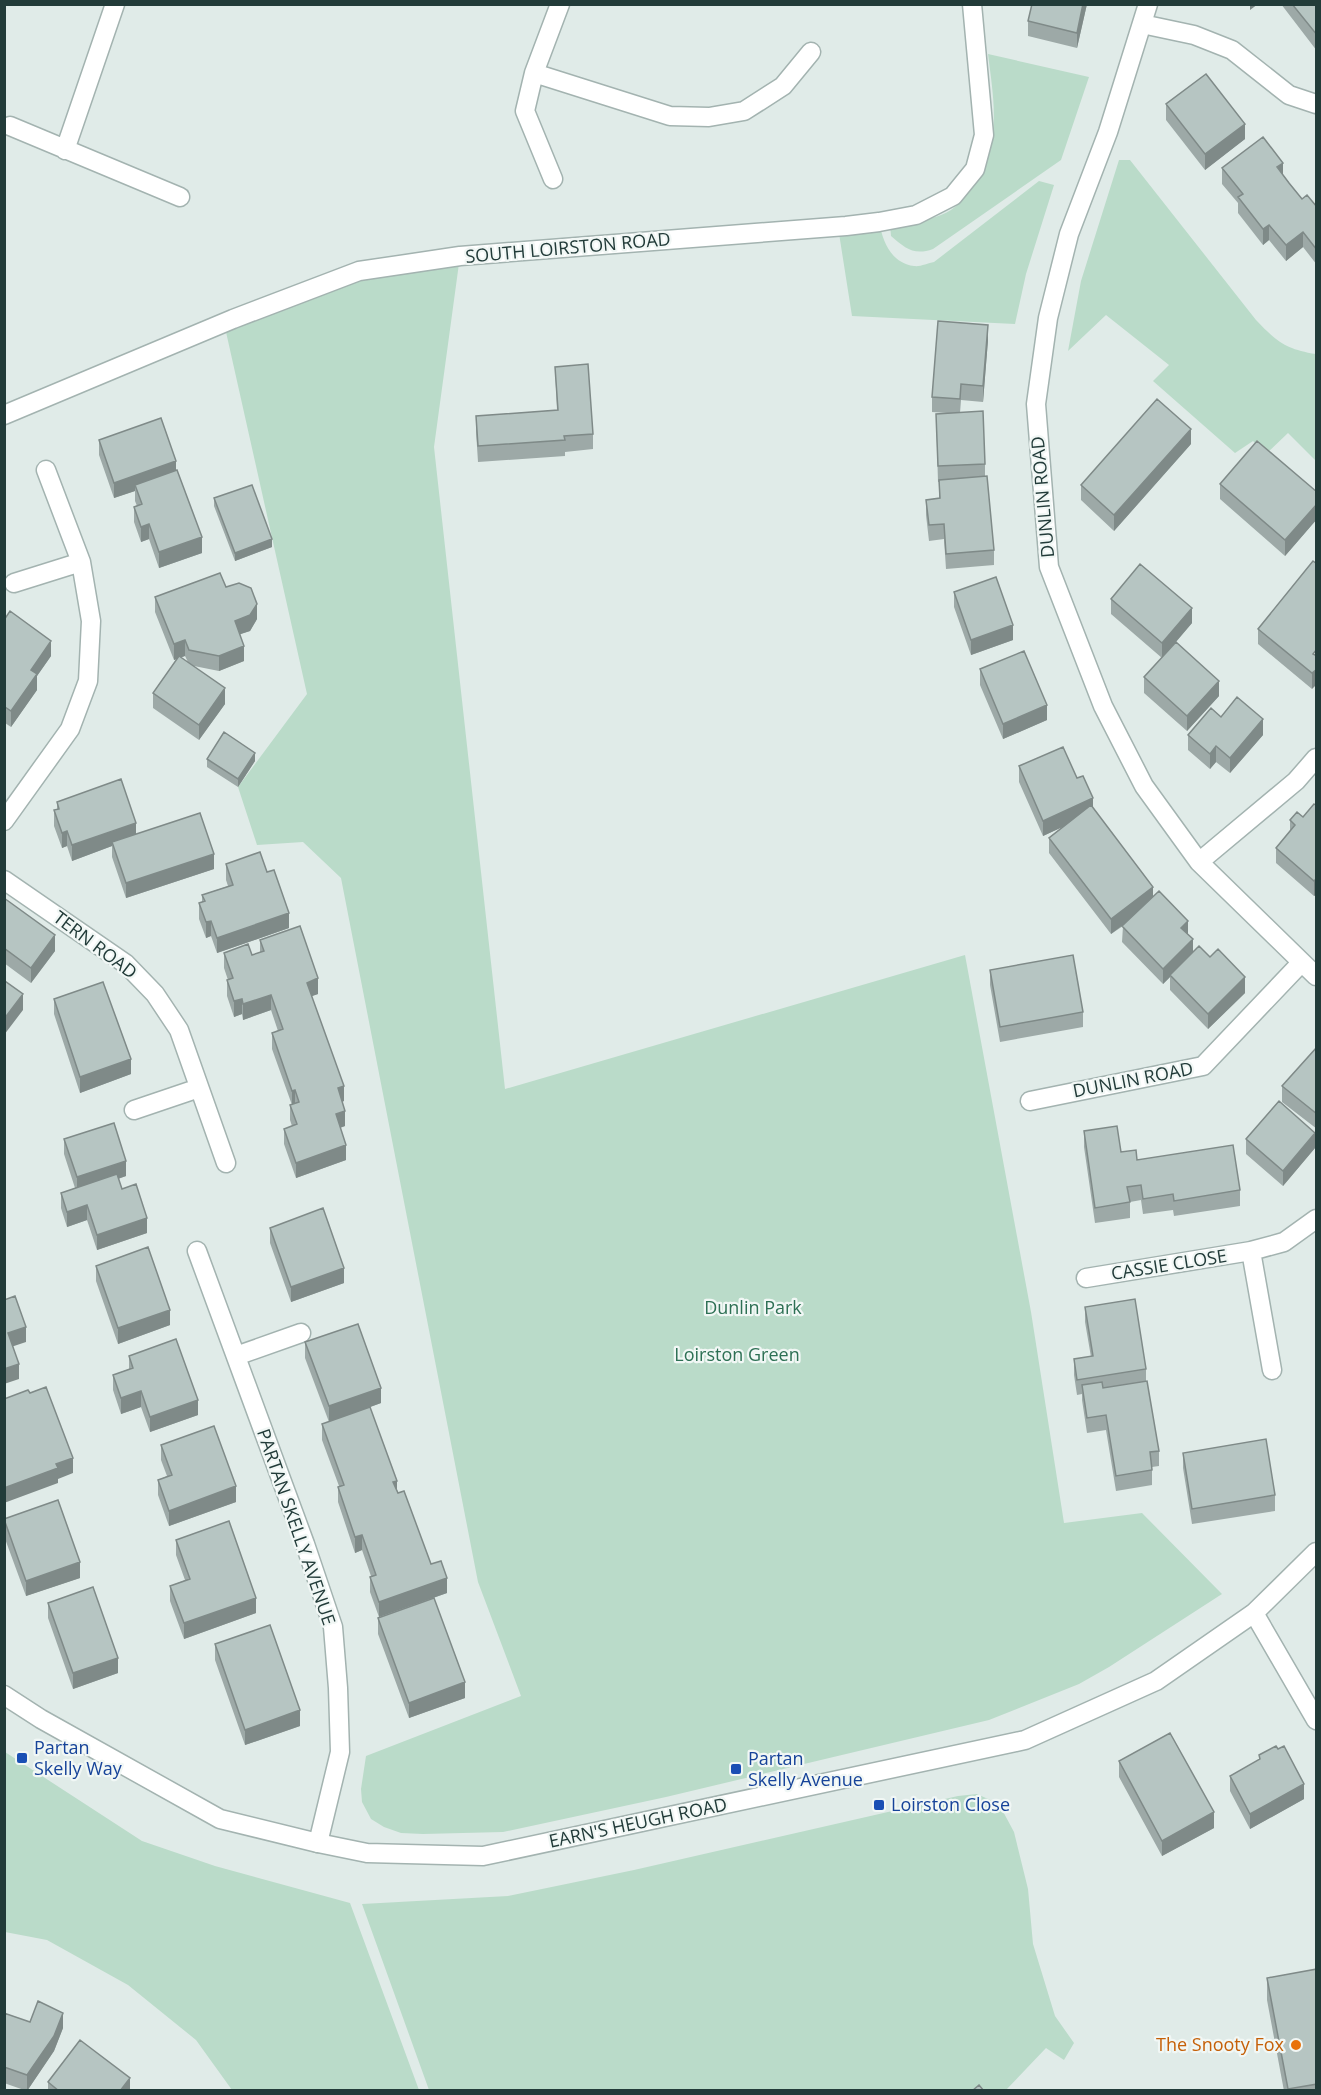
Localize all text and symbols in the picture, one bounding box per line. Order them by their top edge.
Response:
street label: SOUTH LOIRSTON ROAD [464,226,672,268]
street label: DUNLIN ROAD [1025,435,1059,559]
street label: TERN ROAD [49,905,142,984]
street label: DUNLIN ROAD [1071,1056,1195,1102]
street label: CASSIE CLOSE [1109,1243,1228,1285]
park label: Dunlin Park [704,1295,802,1319]
park label: Loirston Green [674,1342,800,1366]
street label: PARTAN SKELLY AVENUE [252,1425,342,1628]
place label: Partan Skelly Way [34,1735,123,1780]
place label: Partan Skelly Avenue [748,1746,863,1791]
marker: Partan Skelly Way [15,1751,29,1765]
marker: Partan Skelly Avenue [729,1762,743,1776]
street label: EARN'S HEUGH ROAD [547,1791,729,1853]
place label: Loirston Close [891,1792,1010,1816]
marker: Loirston Close [872,1798,886,1812]
place label: The Snooty Fox [1156,2032,1285,2056]
marker: The Snooty Fox [1289,2038,1303,2052]

